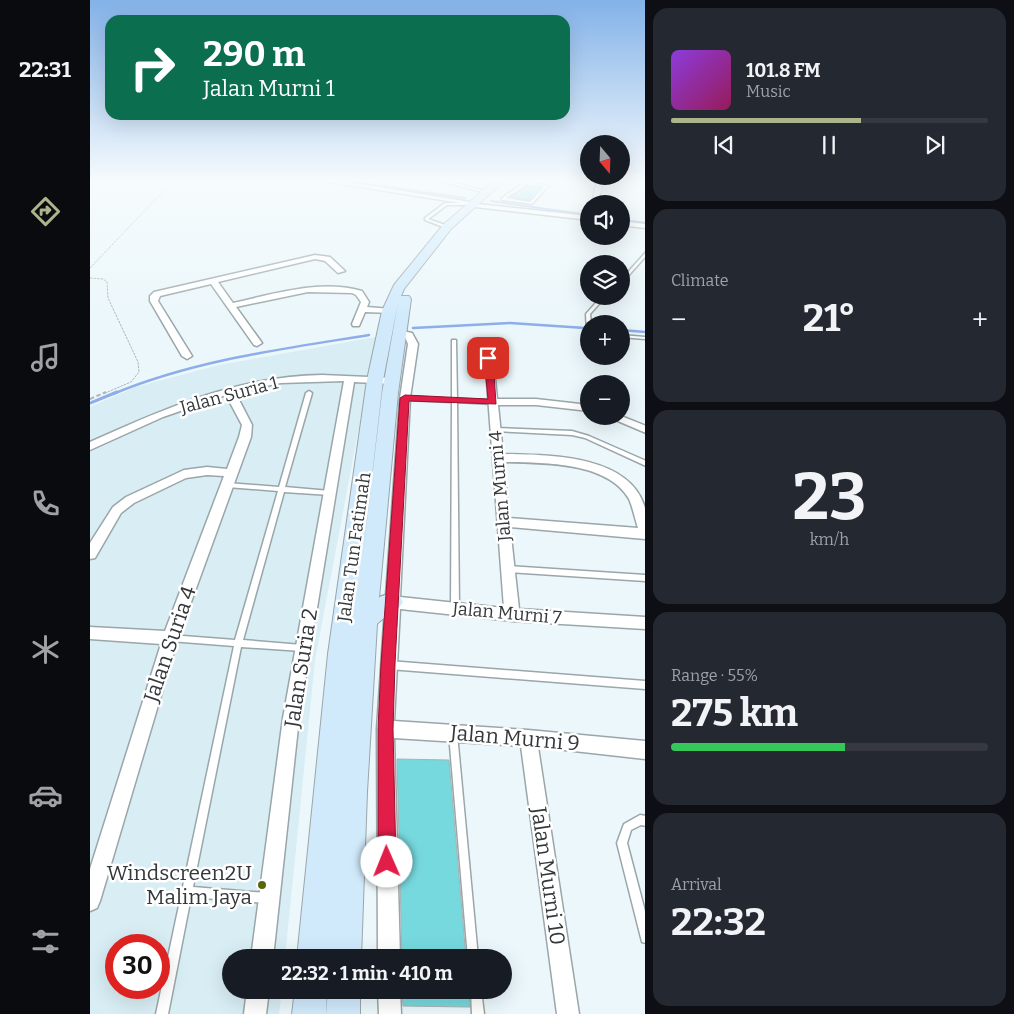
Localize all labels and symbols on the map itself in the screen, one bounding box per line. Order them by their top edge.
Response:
north arrow [580,135,630,185]
pin [467,337,509,379]
street label: Jalan Suria 1 [177,371,281,419]
street label: Jalan Murni 4 [484,429,516,543]
street label: Jalan Tun Fatimah [332,471,375,624]
street label: Jalan Suria 4 [138,583,202,706]
street label: Jalan Murni 7 [450,597,563,629]
street label: Jalan Suria 2 [279,607,323,730]
street label: Jalan Murni 9 [448,719,581,757]
street label: Jalan Murni 10 [525,804,571,947]
position arrow [360,835,412,887]
place label: Windscreen2U Malim Jaya [107,860,253,910]
marker: Windscreen2U Malim Jaya [256,879,268,891]
speed limit sign: 30 [105,934,170,999]

